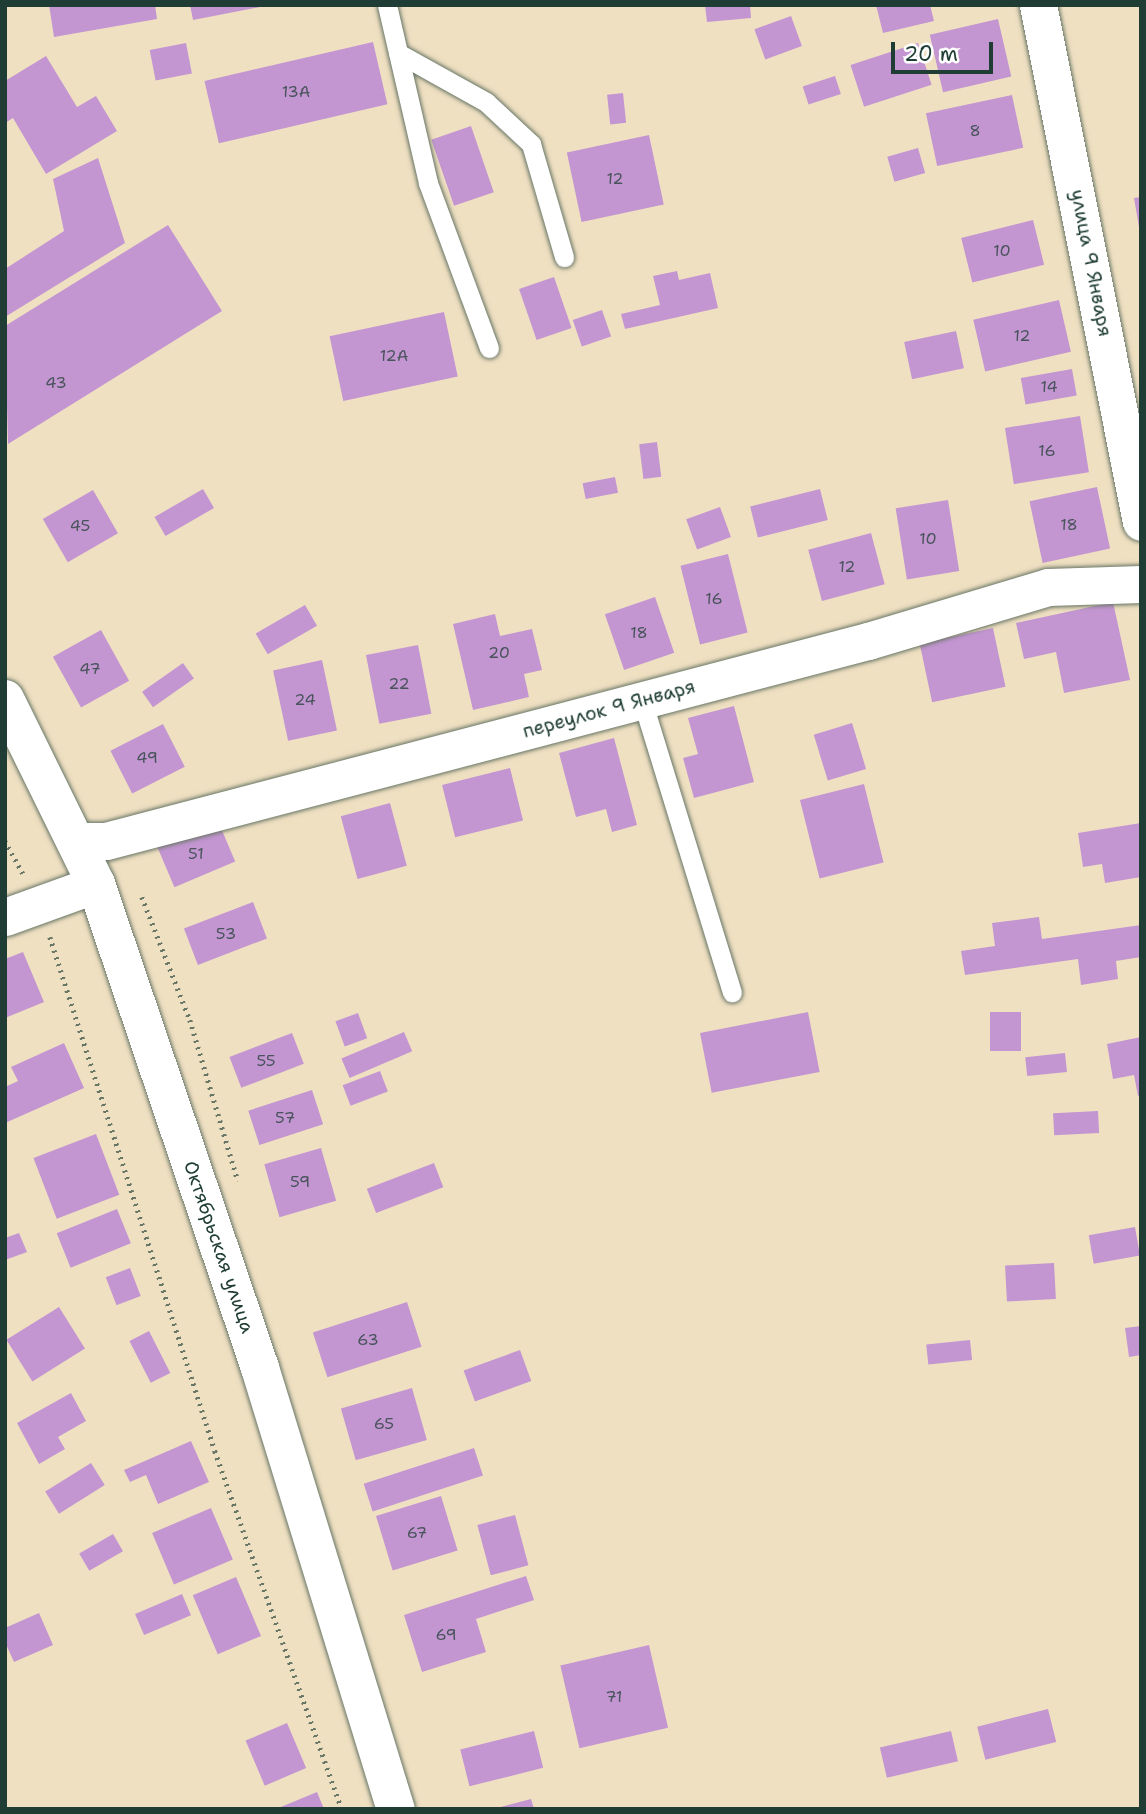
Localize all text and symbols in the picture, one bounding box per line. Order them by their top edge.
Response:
scale bar [894,28,996,72]
text: 20 m [904,40,958,68]
house number: 13А [282,82,310,102]
house number: 8 [969,121,981,141]
house number: 12 [606,169,624,189]
street label: улица 9 Января [1066,188,1116,338]
house number: 10 [993,241,1011,261]
house number: 12 [1013,326,1031,346]
house number: 12А [380,346,408,366]
house number: 43 [45,373,67,393]
house number: 14 [1040,377,1058,397]
house number: 16 [1038,441,1056,461]
house number: 18 [1060,515,1078,535]
house number: 45 [70,516,90,536]
house number: 10 [919,529,937,549]
house number: 12 [838,557,856,577]
house number: 16 [705,589,723,609]
house number: 18 [630,623,648,643]
house number: 20 [488,643,510,663]
house number: 47 [79,659,101,679]
house number: 22 [388,674,410,694]
street label: переулок 9 Января [520,675,698,743]
house number: 24 [294,690,316,710]
house number: 49 [136,748,158,768]
house number: 51 [188,844,204,864]
house number: 53 [216,924,236,944]
house number: 55 [256,1051,276,1071]
house number: 57 [275,1108,295,1128]
street label: Октябрьская улица [179,1158,259,1336]
house number: 59 [290,1172,310,1192]
house number: 63 [357,1330,379,1350]
house number: 65 [374,1414,394,1434]
house number: 67 [407,1523,427,1543]
house number: 69 [435,1625,457,1645]
house number: 71 [605,1687,623,1707]

